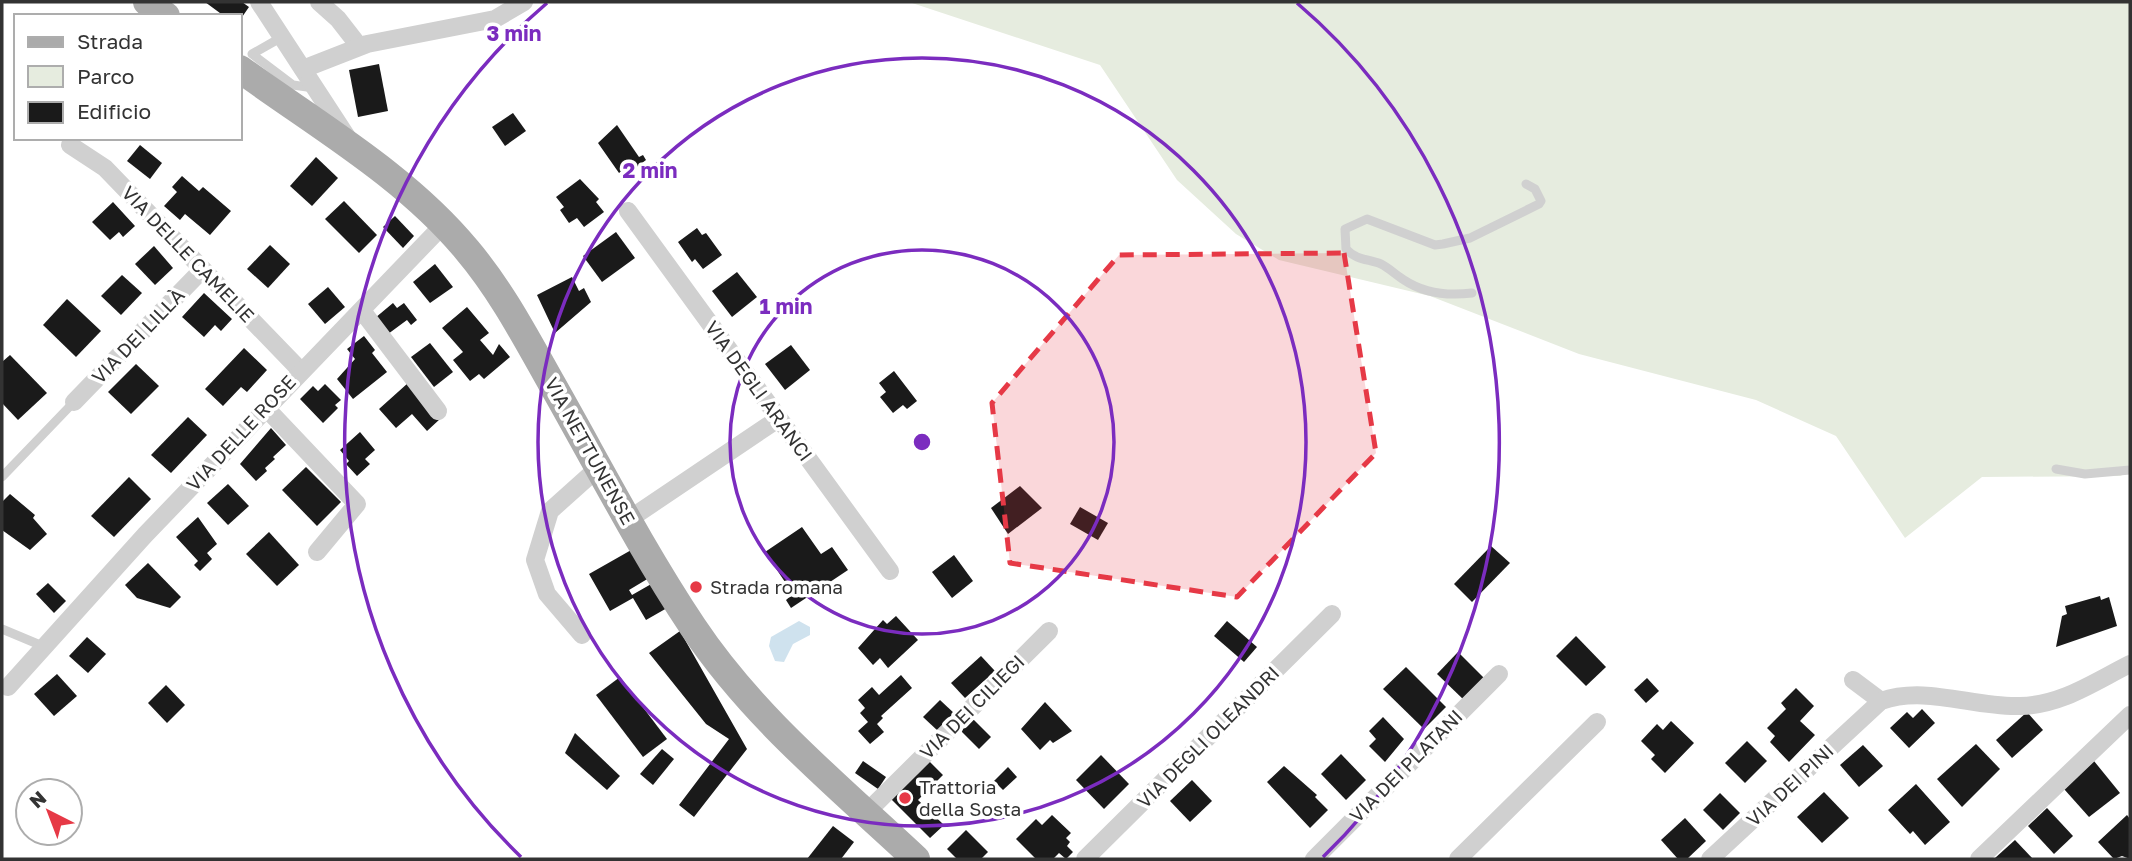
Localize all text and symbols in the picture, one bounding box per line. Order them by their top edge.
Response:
legend [14,14,242,140]
text: 3 min [487,20,541,46]
text: Strada [77,28,143,54]
text: Parco [77,63,134,89]
text: Edificio [77,98,151,124]
text: 2 min [623,157,677,183]
street label: VIA DELLE CAMELIE [117,181,259,327]
street label: VIA DEI LILLÀ [86,283,189,388]
text: 1 min [760,293,812,319]
street label: VIA DEGLI ARANCI [701,316,818,465]
street label: VIA DELLE ROSE [181,370,300,495]
street label: VIA NETTUNENSE [540,373,640,528]
centre of rings [910,430,934,454]
place label: Strada romana [710,575,843,598]
marker: Strada romana [688,579,704,595]
street label: VIA DEI CILIEGI [915,650,1029,764]
street label: VIA DEGLI OLEANDRI [1132,661,1284,813]
street label: VIA DEI PLATANI [1344,704,1467,827]
street label: VIA DEI PINI [1741,739,1838,831]
place label: Trattoria della Sosta [919,775,1021,820]
north arrow [14,777,84,847]
text: N [24,786,50,812]
marker: Trattoria della Sosta [897,790,913,806]

